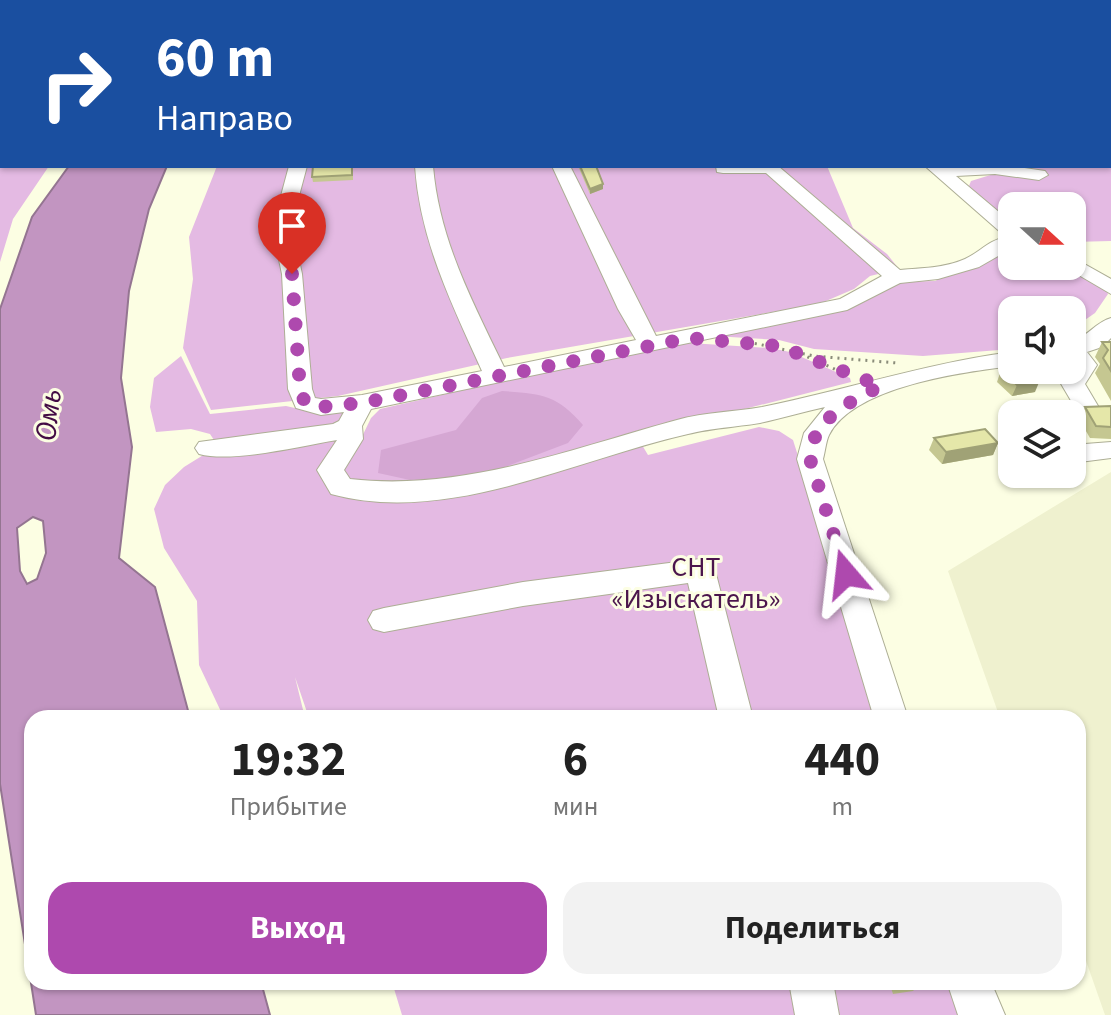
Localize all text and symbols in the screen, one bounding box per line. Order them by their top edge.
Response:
text: 60 m [156,19,274,98]
icon: right [24,32,128,136]
text: Направо [156,93,293,144]
pin [258,192,326,274]
north arrow [998,192,1086,280]
map controls [998,192,1086,488]
icon: arrive [270,204,314,248]
button: sound [998,296,1086,384]
water label: Омь [24,387,73,444]
button: layers [998,400,1086,488]
position arrow [804,532,888,616]
park label: СНТ «Изыскатель» [611,547,781,619]
text: 19:32 [230,726,346,794]
text: 6 [563,726,588,794]
text: 440 [804,726,880,794]
text: Прибытие [230,788,347,825]
text: мин [553,788,598,825]
text: m [831,788,853,825]
button: Выход [48,882,547,974]
button: Поделиться [563,882,1062,974]

